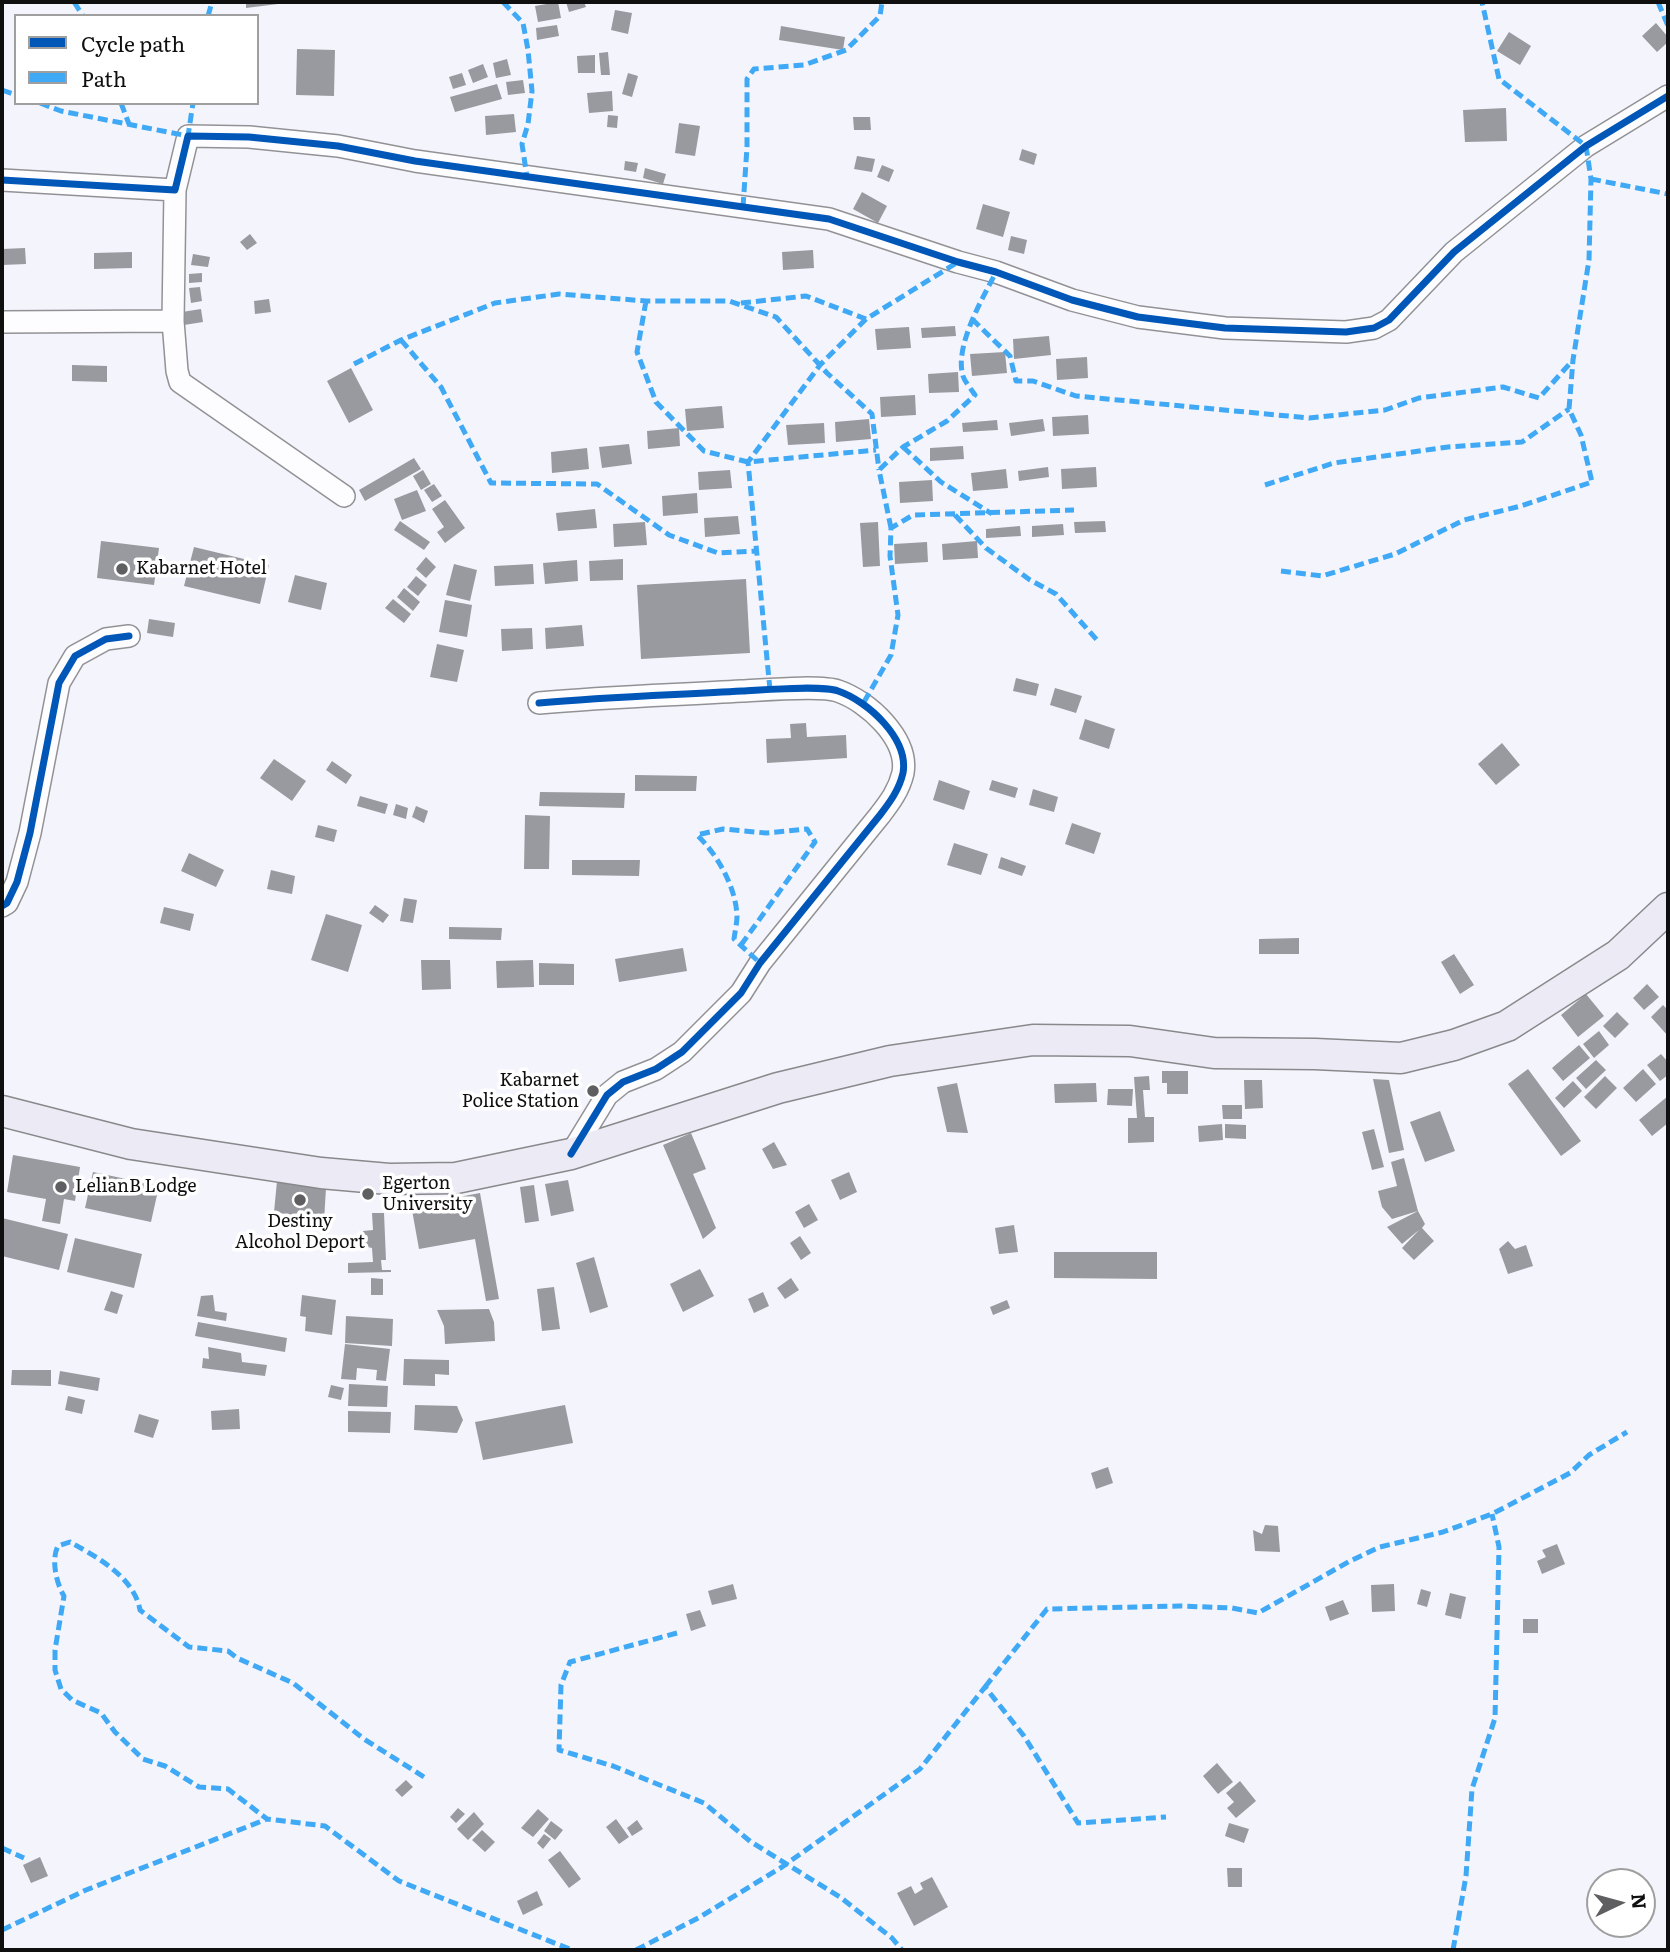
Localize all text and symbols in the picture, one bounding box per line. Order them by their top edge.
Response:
legend [14,14,259,105]
text: Cycle path [81,27,185,58]
text: Path [81,62,127,93]
place label: Kabarnet Hotel [136,558,267,580]
marker: Kabarnet Hotel [114,561,130,577]
place label: Kabarnet Police Station [462,1070,579,1112]
marker: Kabarnet Police Station [585,1083,601,1099]
place label: Egerton University [382,1173,473,1216]
place label: LelianB Lodge [75,1176,197,1198]
marker: LelianB Lodge [53,1179,69,1195]
marker: Egerton University [360,1186,376,1202]
marker: Destiny Alcohol Deport [292,1192,308,1208]
place label: Destiny Alcohol Deport [235,1211,365,1254]
north arrow [1586,1868,1656,1938]
text: N [1625,1892,1655,1911]

